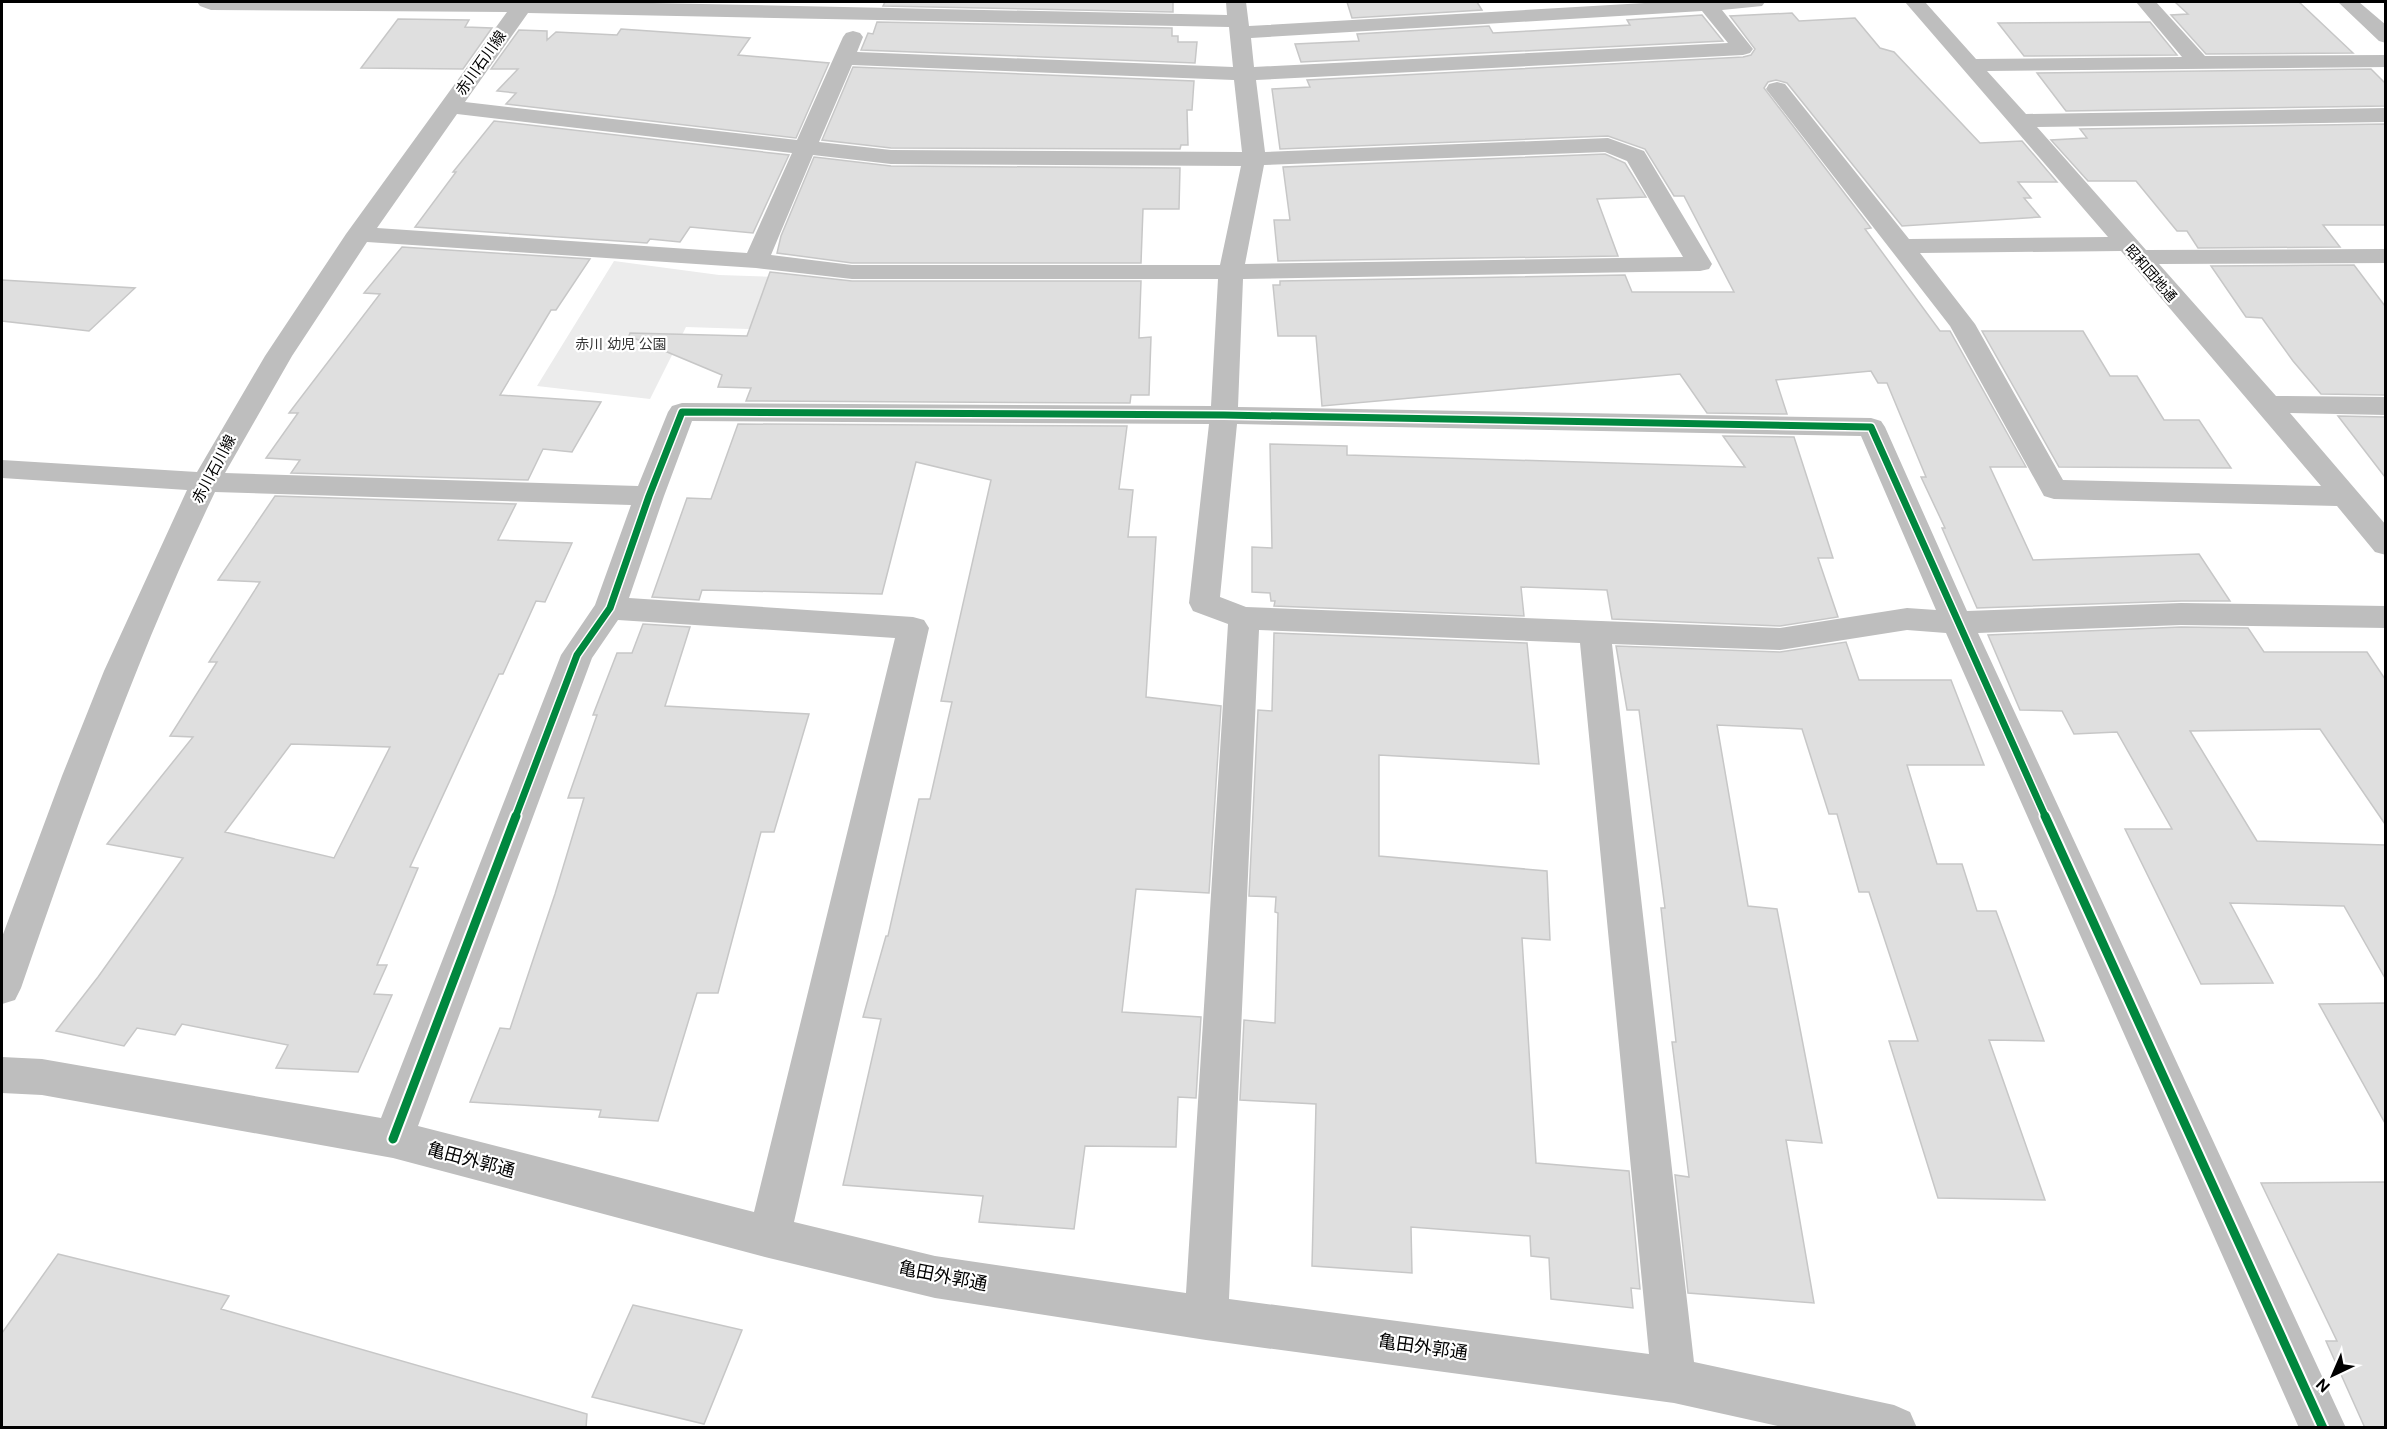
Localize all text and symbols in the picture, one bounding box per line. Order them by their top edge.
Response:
street label: 赤川石川線 [451,27,511,99]
street label: 昭和団地通 [2121,241,2181,305]
park label: 赤川 幼児 公園 [575,335,667,353]
street label: 赤川石川線 [188,431,240,507]
street label: 亀田外郭通 [424,1137,518,1183]
street label: 亀田外郭通 [897,1256,989,1296]
street label: 亀田外郭通 [1377,1329,1469,1365]
north arrow [2303,1345,2363,1405]
text: N [2311,1374,2334,1397]

